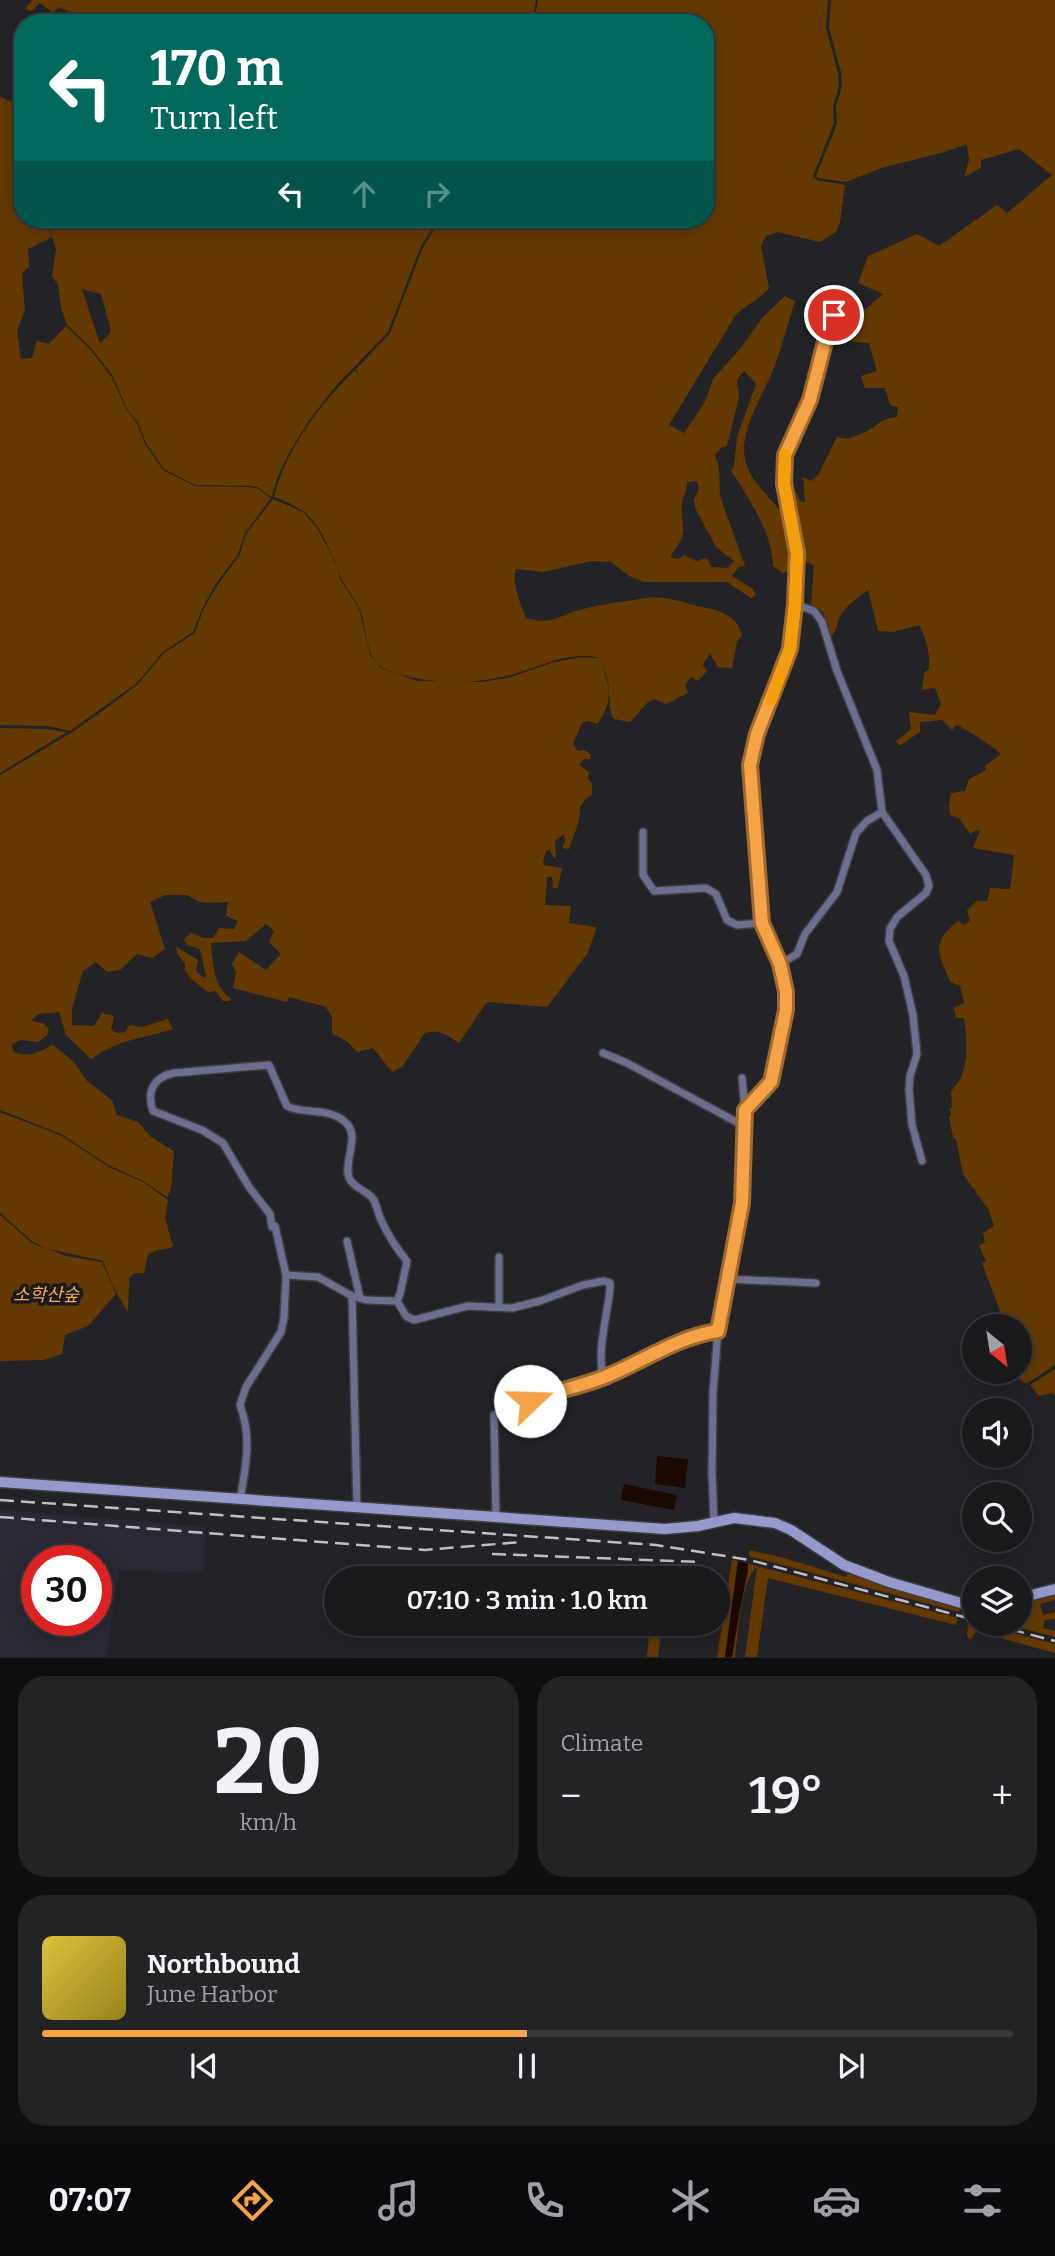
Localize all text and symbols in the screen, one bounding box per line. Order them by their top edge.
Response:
text: 170 m [150,39,283,98]
icon: left [35,42,126,133]
text: Turn left [150,99,278,137]
icon: left [272,175,310,213]
icon: ahead [345,175,383,213]
icon: right [418,175,456,213]
pin [804,285,864,345]
icon: arrive [815,296,853,334]
park label: 소학산숲 [13,1284,81,1306]
north arrow [962,1314,1032,1384]
map controls [962,1314,1032,1636]
position arrow [493,1364,567,1438]
button: sound [962,1398,1032,1468]
button: search [962,1482,1032,1552]
speed limit sign: 30 [21,1545,112,1636]
button: layers [962,1566,1032,1636]
text: 07:10 · 3 min · 1.0 km [406,1585,648,1616]
text: 20 [214,1708,323,1817]
text: Climate [561,1729,643,1757]
text: 19° [749,1764,824,1827]
text: − [561,1773,581,1819]
text: + [991,1773,1013,1819]
text: km/h [240,1808,297,1836]
text: Northbound [147,1949,300,1980]
text: June Harbor [147,1980,277,2008]
icon: previous [185,2047,223,2085]
icon: pause [508,2047,546,2085]
icon: next [832,2047,870,2085]
icon: directions [228,2176,277,2225]
icon: music [374,2176,423,2225]
icon: phone [520,2176,569,2225]
icon: climate [666,2176,715,2225]
icon: car [812,2176,861,2225]
icon: filters [958,2176,1007,2225]
text: 07:07 [48,2181,131,2219]

